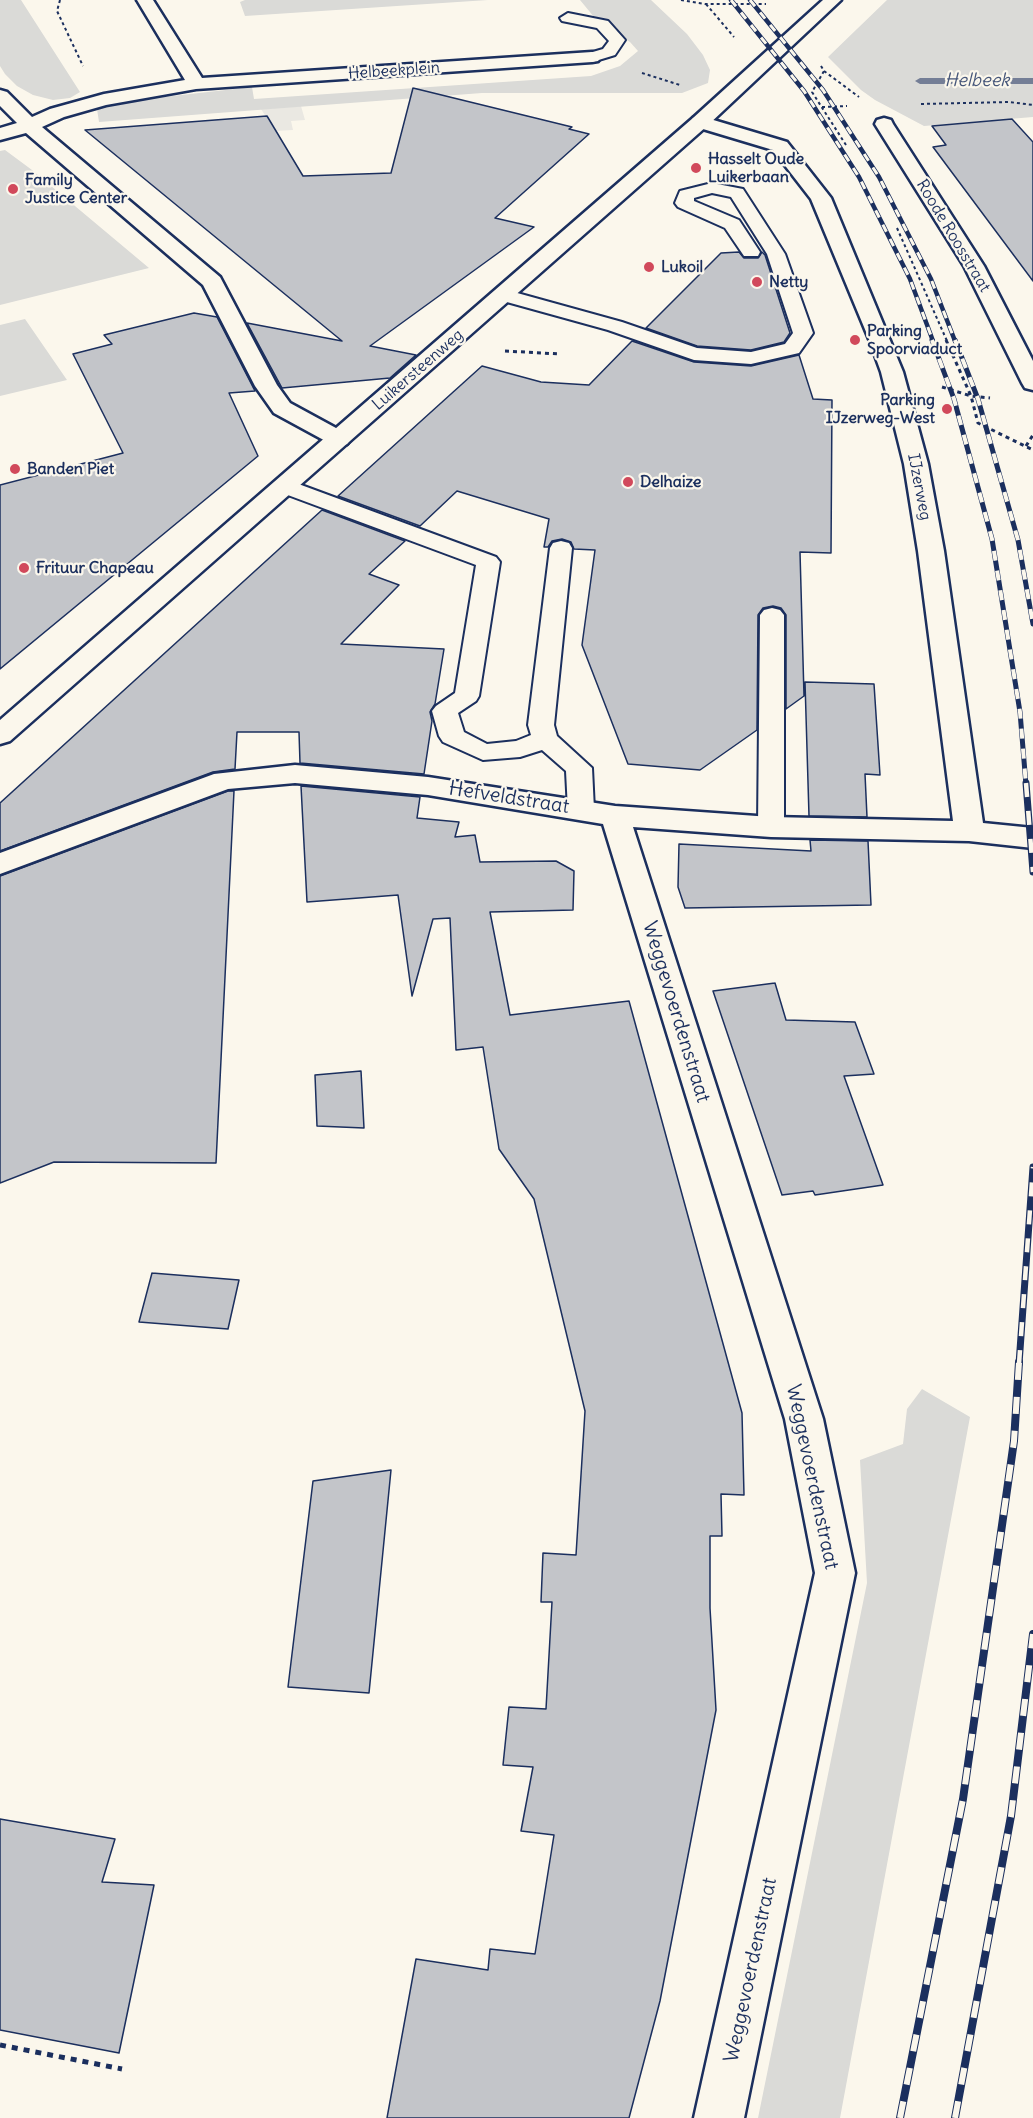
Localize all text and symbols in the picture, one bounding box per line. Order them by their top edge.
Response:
street label: Helbeekplein [347,58,441,84]
water label: Helbeek [944,70,1010,92]
place label: Hasselt Oude Luikerbaan [708,149,804,187]
marker: Hasselt Oude Luikerbaan [689,161,703,175]
place label: Family Justice Center [25,170,127,208]
street label: Roode Roosstraat [912,176,994,296]
marker: Family Justice Center [6,182,20,196]
place label: Lukoil [661,257,703,277]
marker: Lukoil [642,260,656,274]
place label: Netty [769,272,808,292]
marker: Netty [750,275,764,289]
place label: Parking Spoorviaduct [867,321,962,359]
street label: Luikersteenweg [369,325,467,415]
marker: Parking Spoorviaduct [848,333,862,347]
place label: Parking IJzerweg-West [826,390,935,428]
marker: Parking IJzerweg-West [940,402,954,416]
street label: IJzerweg [903,452,935,522]
place label: Banden Piet [27,459,114,479]
marker: Banden Piet [8,462,22,476]
place label: Delhaize [640,472,701,492]
marker: Delhaize [621,475,635,489]
place label: Frituur Chapeau [36,558,154,578]
marker: Frituur Chapeau [17,561,31,575]
street label: Hefveldstraat [447,777,571,819]
street label: Weggevoerdenstraat [637,918,715,1106]
street label: Weggevoerdenstraat [781,1382,843,1572]
street label: Weggevoerdenstraat [720,1875,782,2065]

